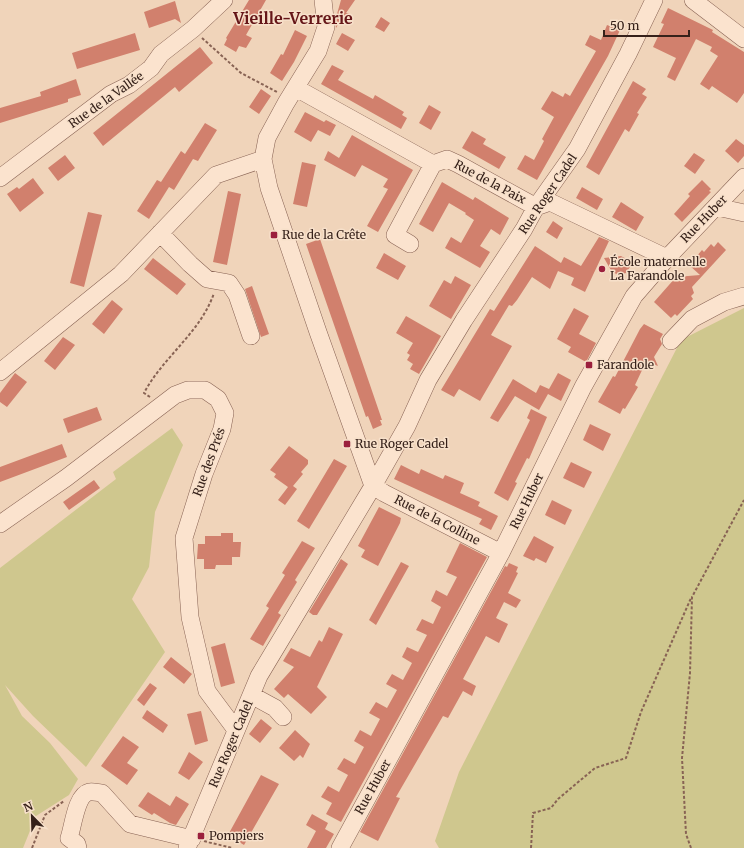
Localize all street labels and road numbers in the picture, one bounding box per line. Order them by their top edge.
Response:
street label: Rue de la Vallée [65,68,146,131]
street label: Rue Roger Cadel [515,151,580,237]
street label: Rue de la Paix [452,156,530,207]
street label: Rue Huber [677,191,730,246]
street label: Rue des Prés [189,425,228,498]
street label: Rue Huber [507,470,547,531]
street label: Rue de la Colline [392,491,483,548]
street label: Rue Roger Cadel [205,698,256,790]
street label: Rue Huber [351,756,394,817]

